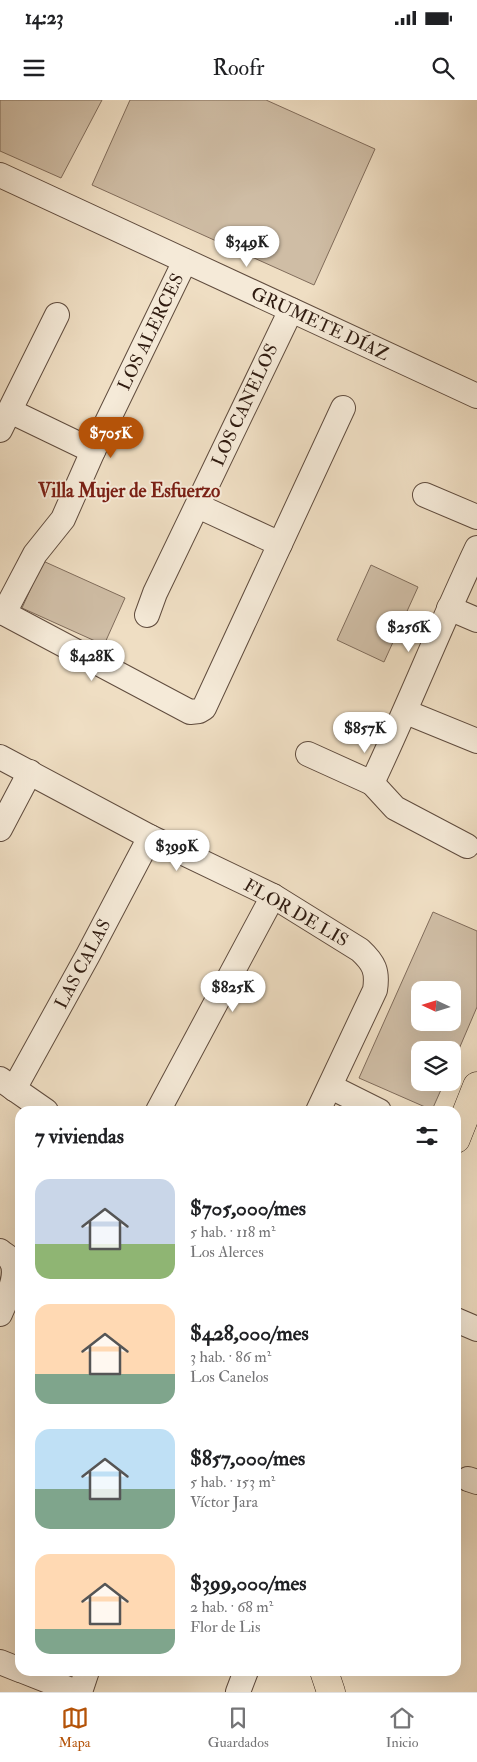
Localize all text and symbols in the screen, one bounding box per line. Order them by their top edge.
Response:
text: 14:23 [25,6,64,30]
icon: menu [20,54,48,82]
text: Roofr [212,54,265,82]
icon: search [429,54,457,82]
pin: $349K [212,226,282,268]
text: $349K [225,232,269,252]
street label: LOS ALERCES [113,270,189,394]
street label: GRUMETE DÍAZ [247,282,393,366]
street label: LOS CANELOS [206,340,284,470]
pin: $705K [76,416,146,459]
text: $705K [90,423,132,443]
district label: Villa Mujer de Esfuerzo [37,479,220,503]
pin: $256K [374,610,444,653]
text: $256K [387,617,431,637]
pin: $428K [57,640,127,682]
text: $428K [70,646,114,666]
pin: $857K [330,712,400,754]
text: $857K [344,718,386,738]
pin: $399K [142,830,212,872]
text: $399K [156,836,198,856]
street label: FLOR DE LIS [240,874,352,952]
street label: LAS CALAS [50,915,116,1013]
pin: $825K [198,970,268,1013]
text: $825K [212,977,254,997]
north arrow [411,981,461,1031]
map controls [411,981,461,1091]
button: layers [411,1041,461,1091]
icon: filters [413,1122,441,1150]
text: 7 viviendas [35,1123,124,1150]
text: $705,000/mes [190,1195,306,1222]
icon: home [75,1199,135,1259]
text: 5 hab. · 118 m² [190,1222,275,1242]
text: Los Alerces [190,1242,264,1262]
text: $428,000/mes [190,1320,309,1347]
icon: home [75,1324,135,1384]
text: 3 hab. · 86 m² [190,1347,271,1367]
text: Los Canelos [190,1367,269,1387]
text: $857,000/mes [190,1445,305,1472]
icon: home [75,1449,135,1509]
text: 5 hab. · 153 m² [190,1472,275,1492]
text: Víctor Jara [190,1492,258,1512]
text: $399,000/mes [190,1570,306,1597]
icon: home [75,1574,135,1634]
text: 2 hab. · 68 m² [190,1597,273,1617]
text: Flor de Lis [190,1617,260,1637]
tab: Mapa [59,1704,91,1751]
tab: Guardados [208,1704,269,1751]
tab: Inicio [386,1704,418,1751]

